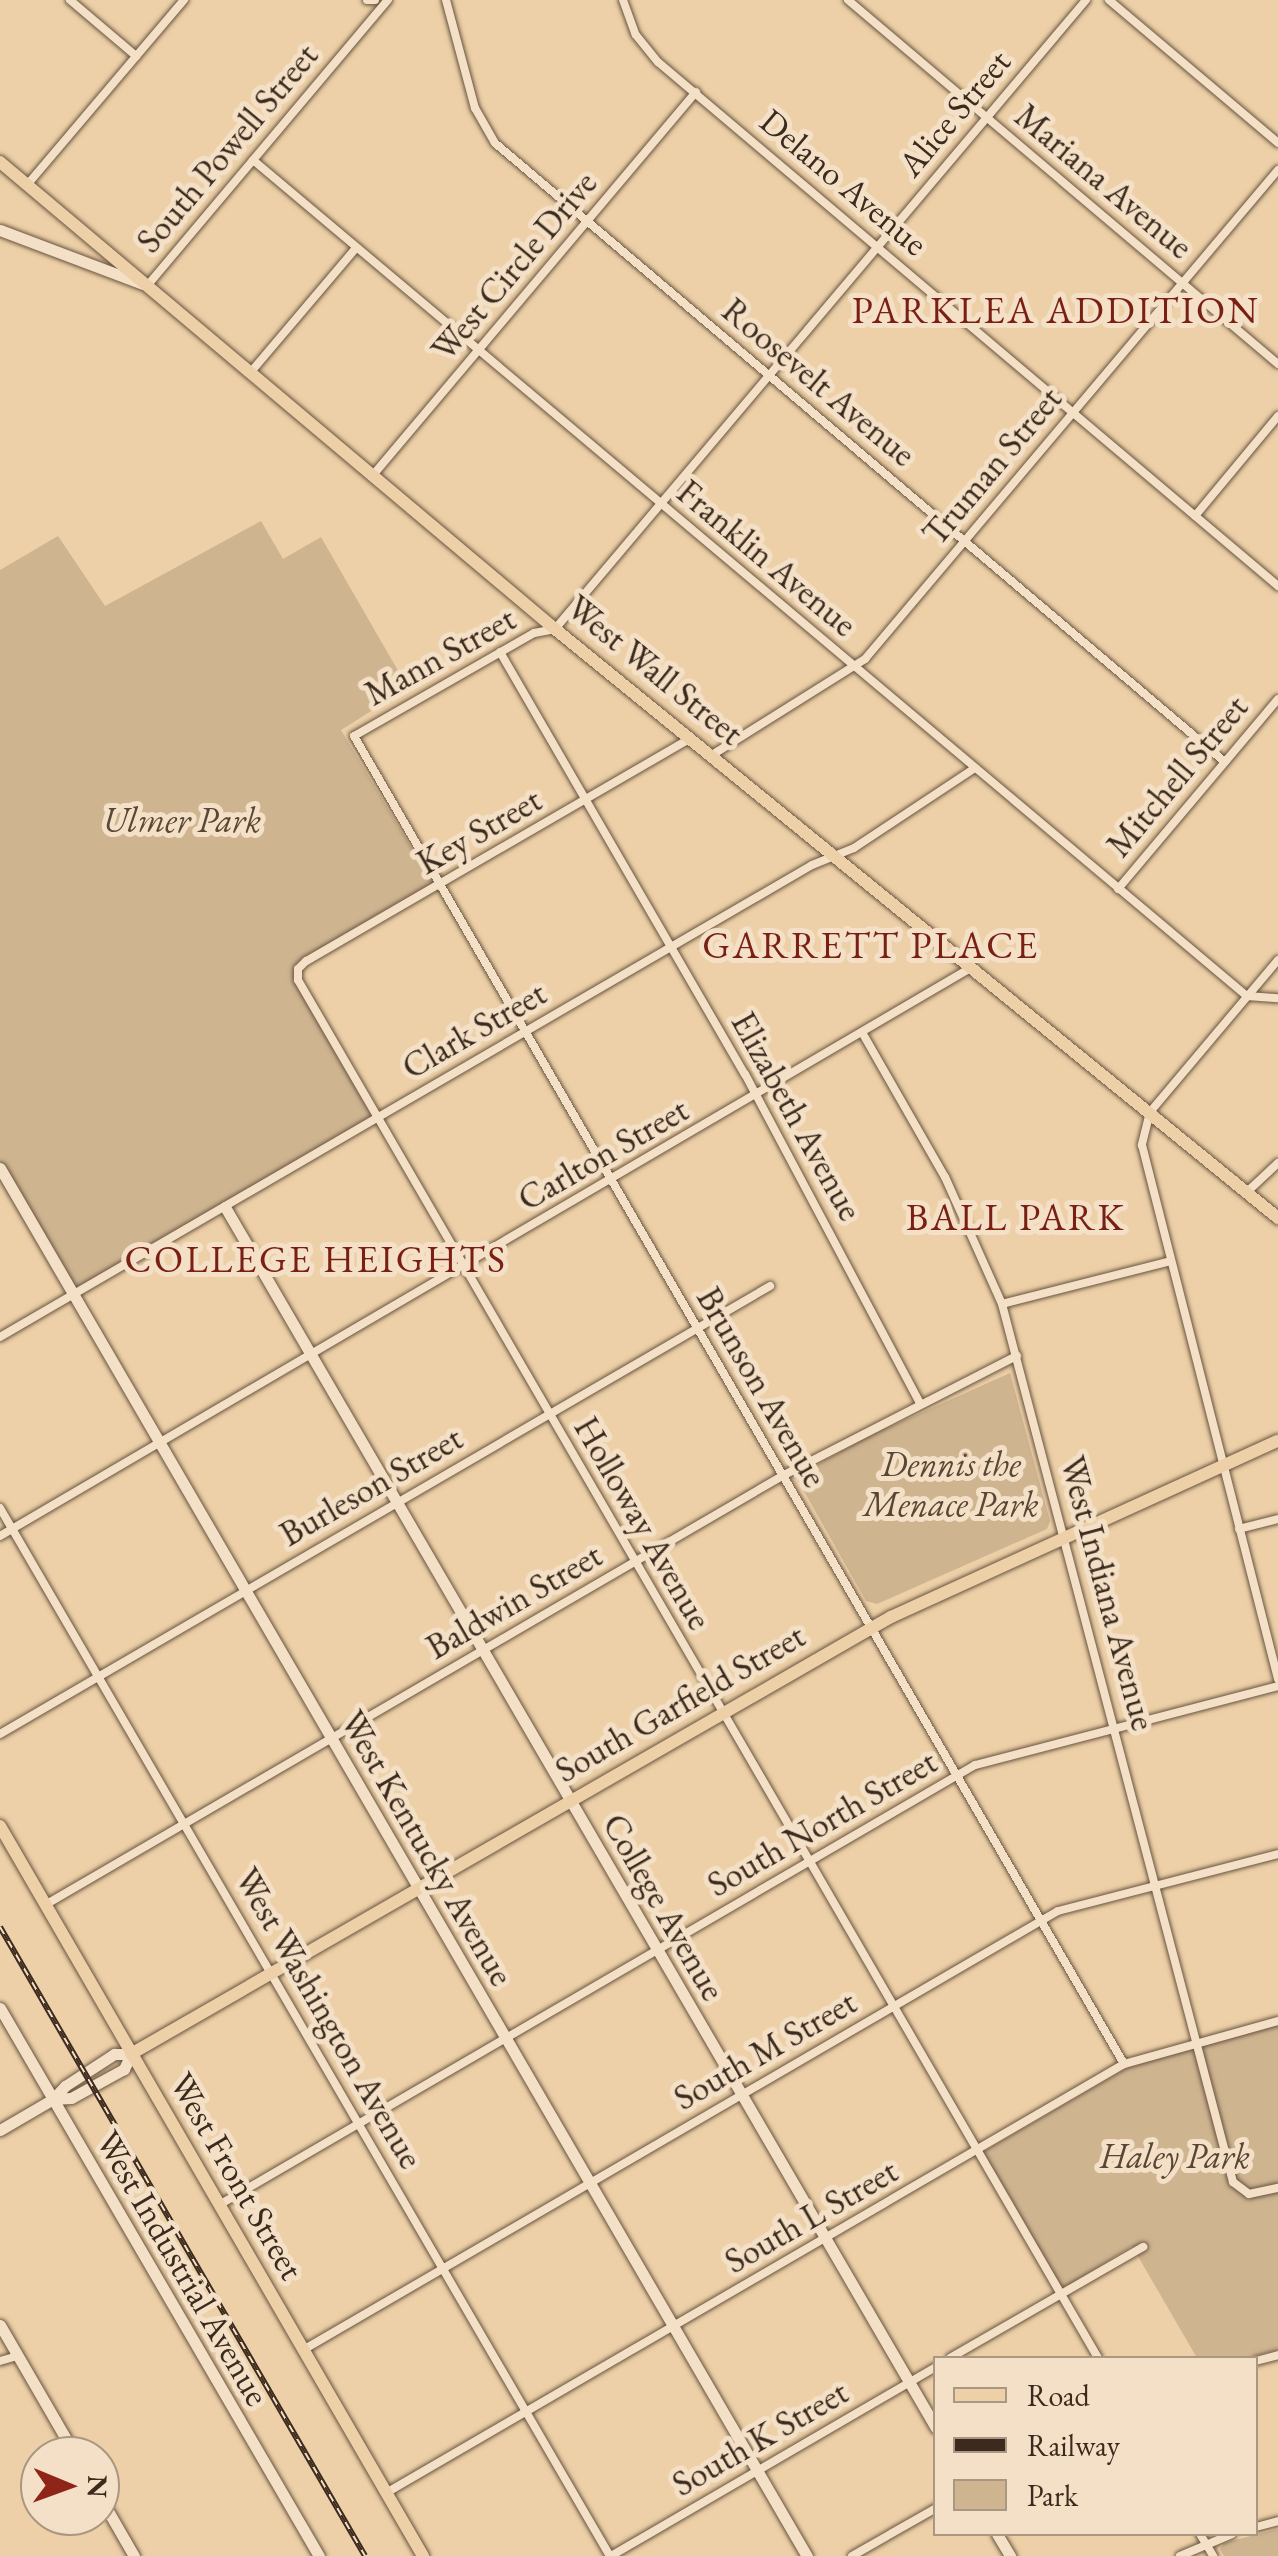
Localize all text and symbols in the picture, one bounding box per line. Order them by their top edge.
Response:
street label: South Powell Street [127,35,327,261]
street label: Alice Street [889,41,1019,185]
street label: Mariana Avenue [1007,95,1201,267]
street label: Delano Avenue [752,100,936,264]
street label: West Circle Drive [422,163,606,369]
district label: PARKLEA ADDITION [852,287,1260,333]
street label: Roosevelt Avenue [714,289,924,475]
street label: Truman Street [914,378,1070,554]
street label: Franklin Avenue [669,471,865,645]
street label: West Wall Street [558,586,752,754]
street label: Mann Street [357,597,523,715]
street label: Mitchell Street [1097,687,1257,865]
street label: Key Street [409,779,549,883]
park label: Ulmer Park [103,799,261,841]
district label: GARRETT PLACE [702,922,1040,968]
street label: Clark Street [395,972,553,1088]
street label: Elizabeth Avenue [722,1004,872,1228]
street label: Carlton Street [510,1088,696,1220]
district label: BALL PARK [906,1194,1126,1240]
district label: COLLEGE HEIGHTS [125,1236,507,1282]
street label: Brunson Avenue [688,1280,836,1494]
street label: Holloway Avenue [565,1409,721,1637]
street label: Burleson Street [272,1417,470,1555]
park label: Dennis the Menace Park [863,1443,1039,1525]
street label: West Indiana Avenue [1051,1451,1165,1735]
street label: Baldwin Street [419,1534,609,1668]
street label: South Garfield Street [548,1615,812,1791]
street label: West Kentucky Avenue [331,1703,523,1993]
street label: South North Street [700,1740,944,1906]
street label: College Avenue [594,1806,734,2008]
street label: West Washington Avenue [226,1860,432,2176]
street label: South M Street [666,1981,864,2119]
street label: West Front Street [161,2065,313,2287]
street label: West Industrial Avenue [87,2123,279,2413]
park label: Haley Park [1100,2135,1250,2177]
street label: South L Street [717,2150,905,2282]
legend [933,2356,1258,2536]
street label: South K Street [665,2371,855,2505]
text: Road [1027,2376,1090,2415]
text: Railway [1027,2426,1120,2465]
north arrow [20,2436,120,2536]
text: N [80,2475,116,2498]
text: Park [1027,2476,1078,2515]

